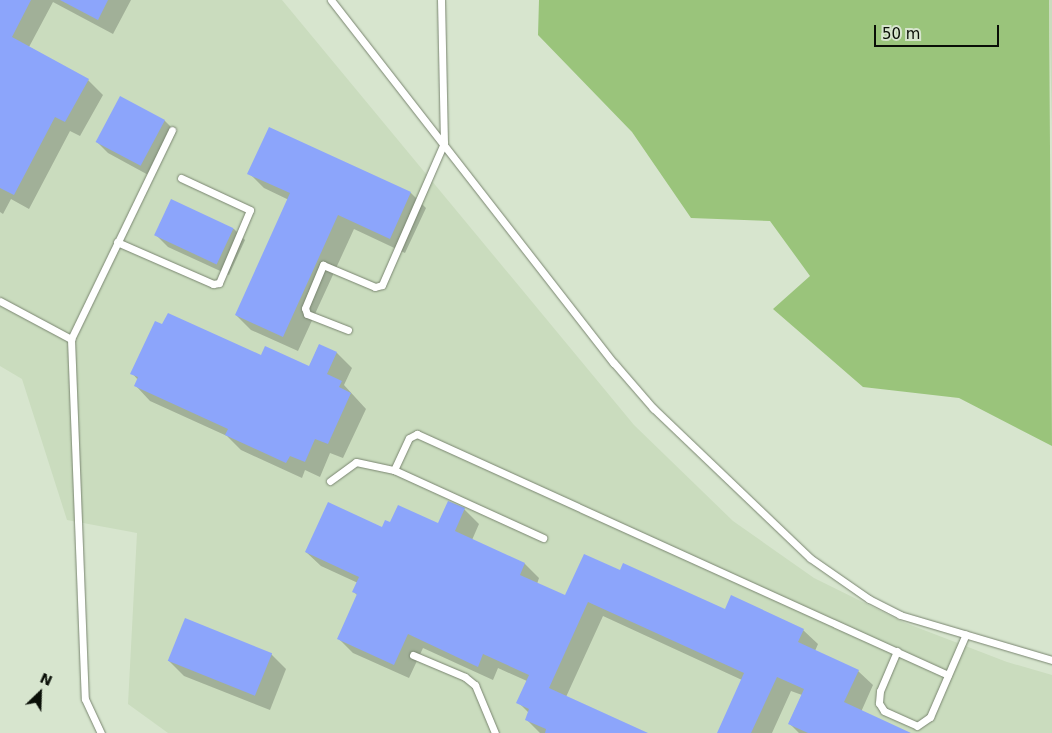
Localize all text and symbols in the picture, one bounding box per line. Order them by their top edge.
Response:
scale bar [877,15,1002,47]
text: 50 m [882,25,920,43]
north arrow [15,668,65,718]
text: N [37,670,55,689]

